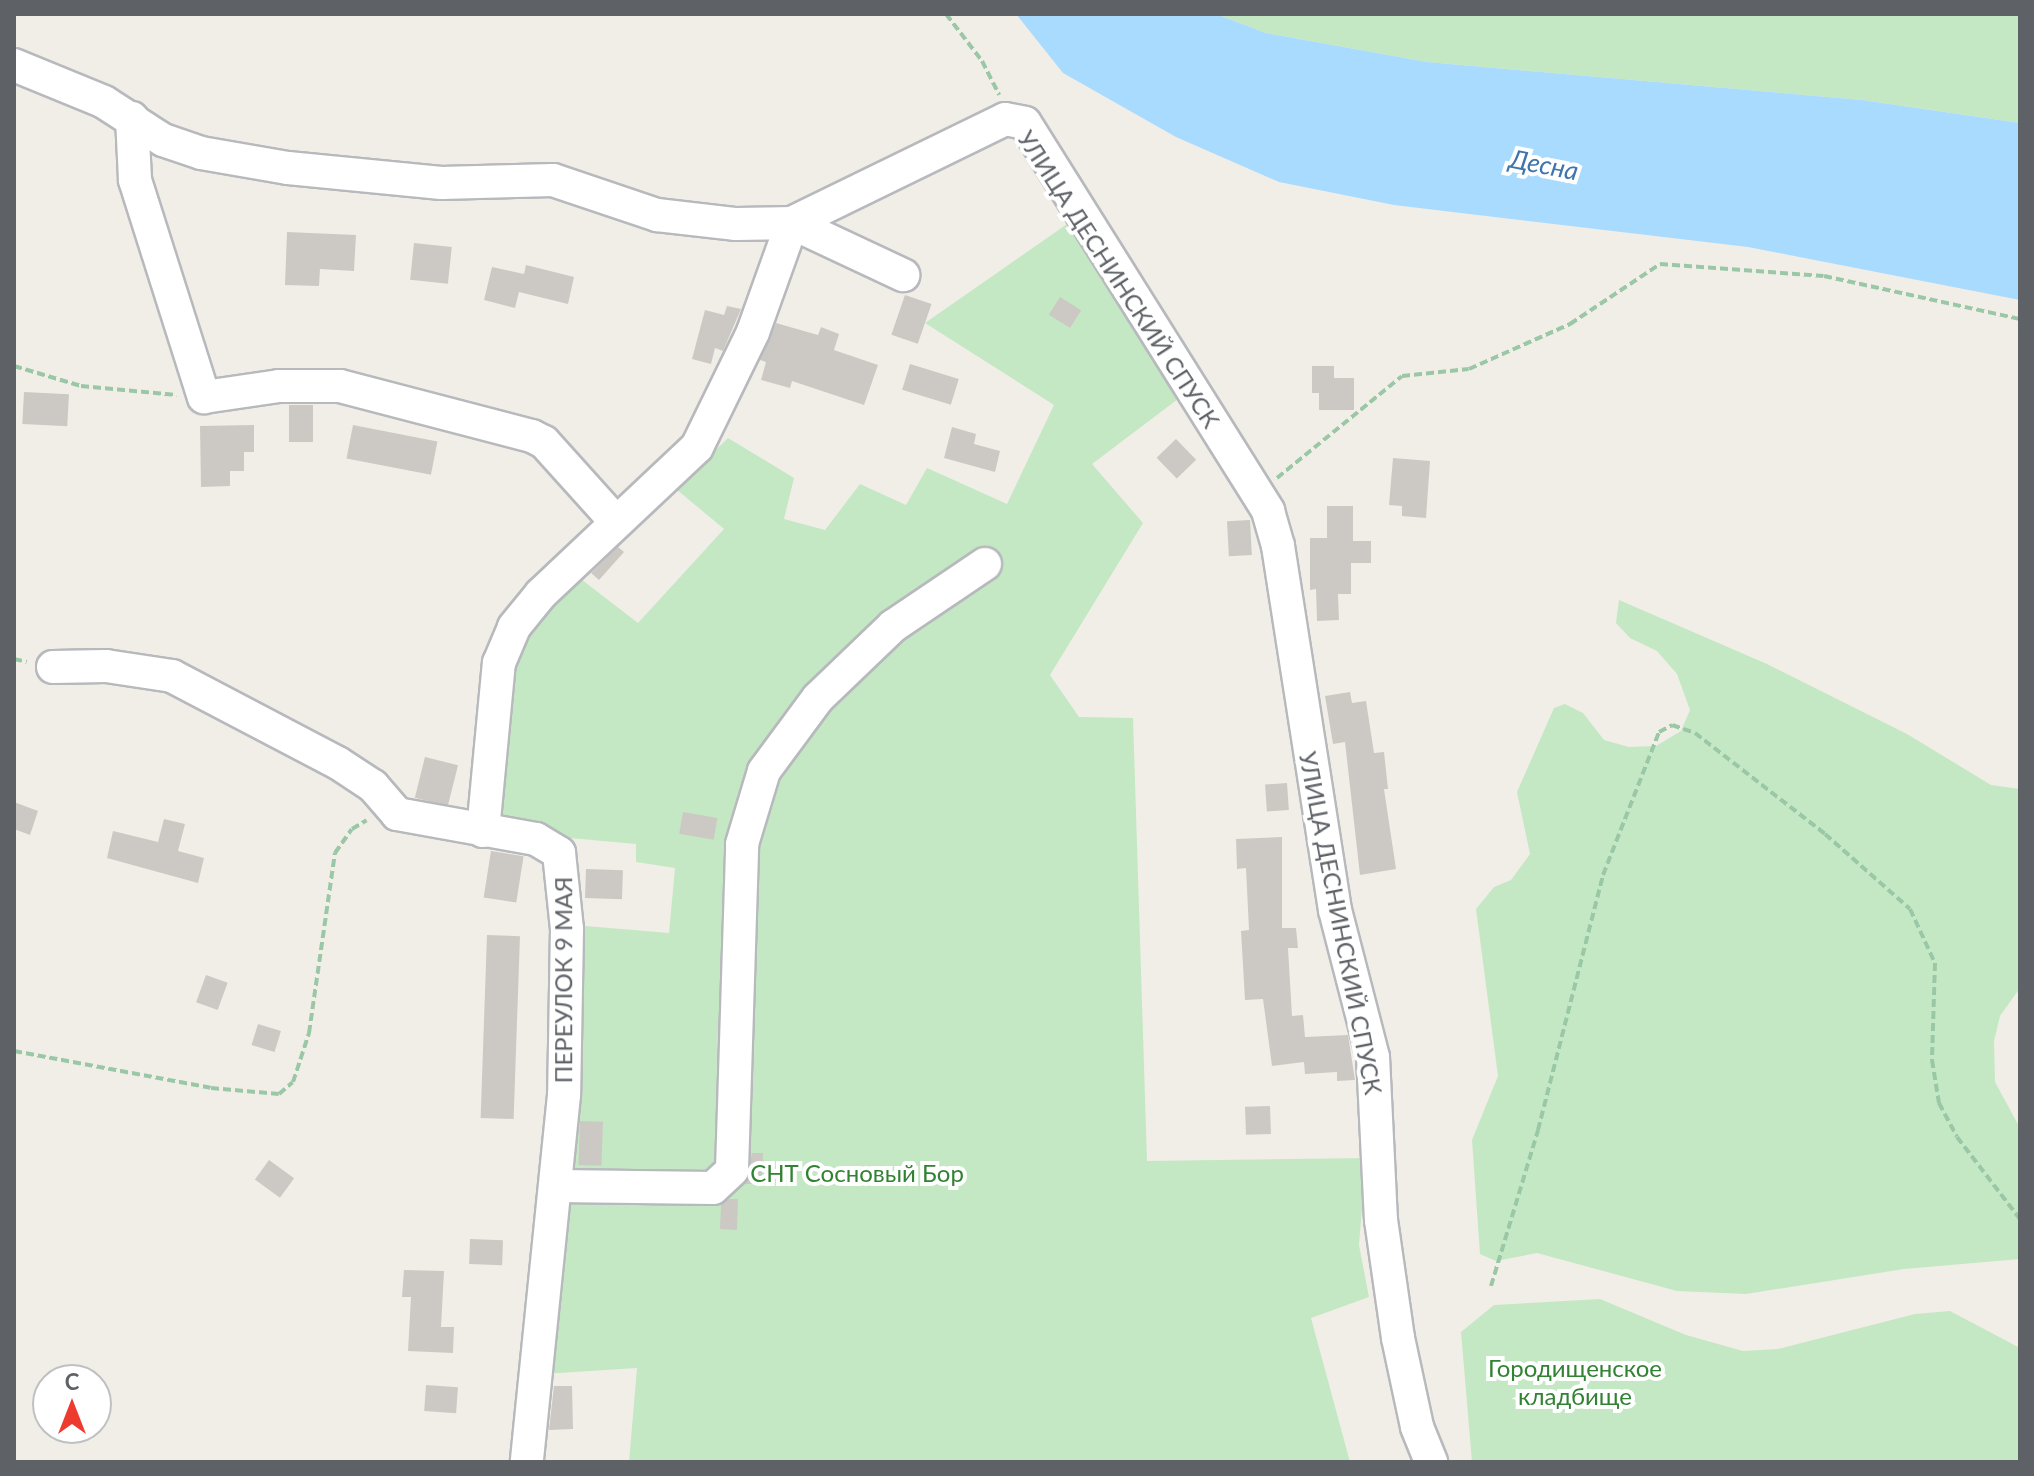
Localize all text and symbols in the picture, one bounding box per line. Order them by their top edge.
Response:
street label: УЛИЦА ДЕСНИНСКИЙ СПУСК [1012,125,1226,433]
water label: Десна [1507,143,1581,187]
street label: УЛИЦА ДЕСНИНСКИЙ СПУСК [1294,749,1388,1097]
street label: ПЕРЕУЛОК 9 МАЯ [549,877,577,1083]
park label: СНТ Сосновый Бор [750,1159,964,1187]
park label: Городищенское кладбище [1488,1354,1662,1410]
north arrow [32,1364,112,1444]
text: С [65,1368,79,1395]

